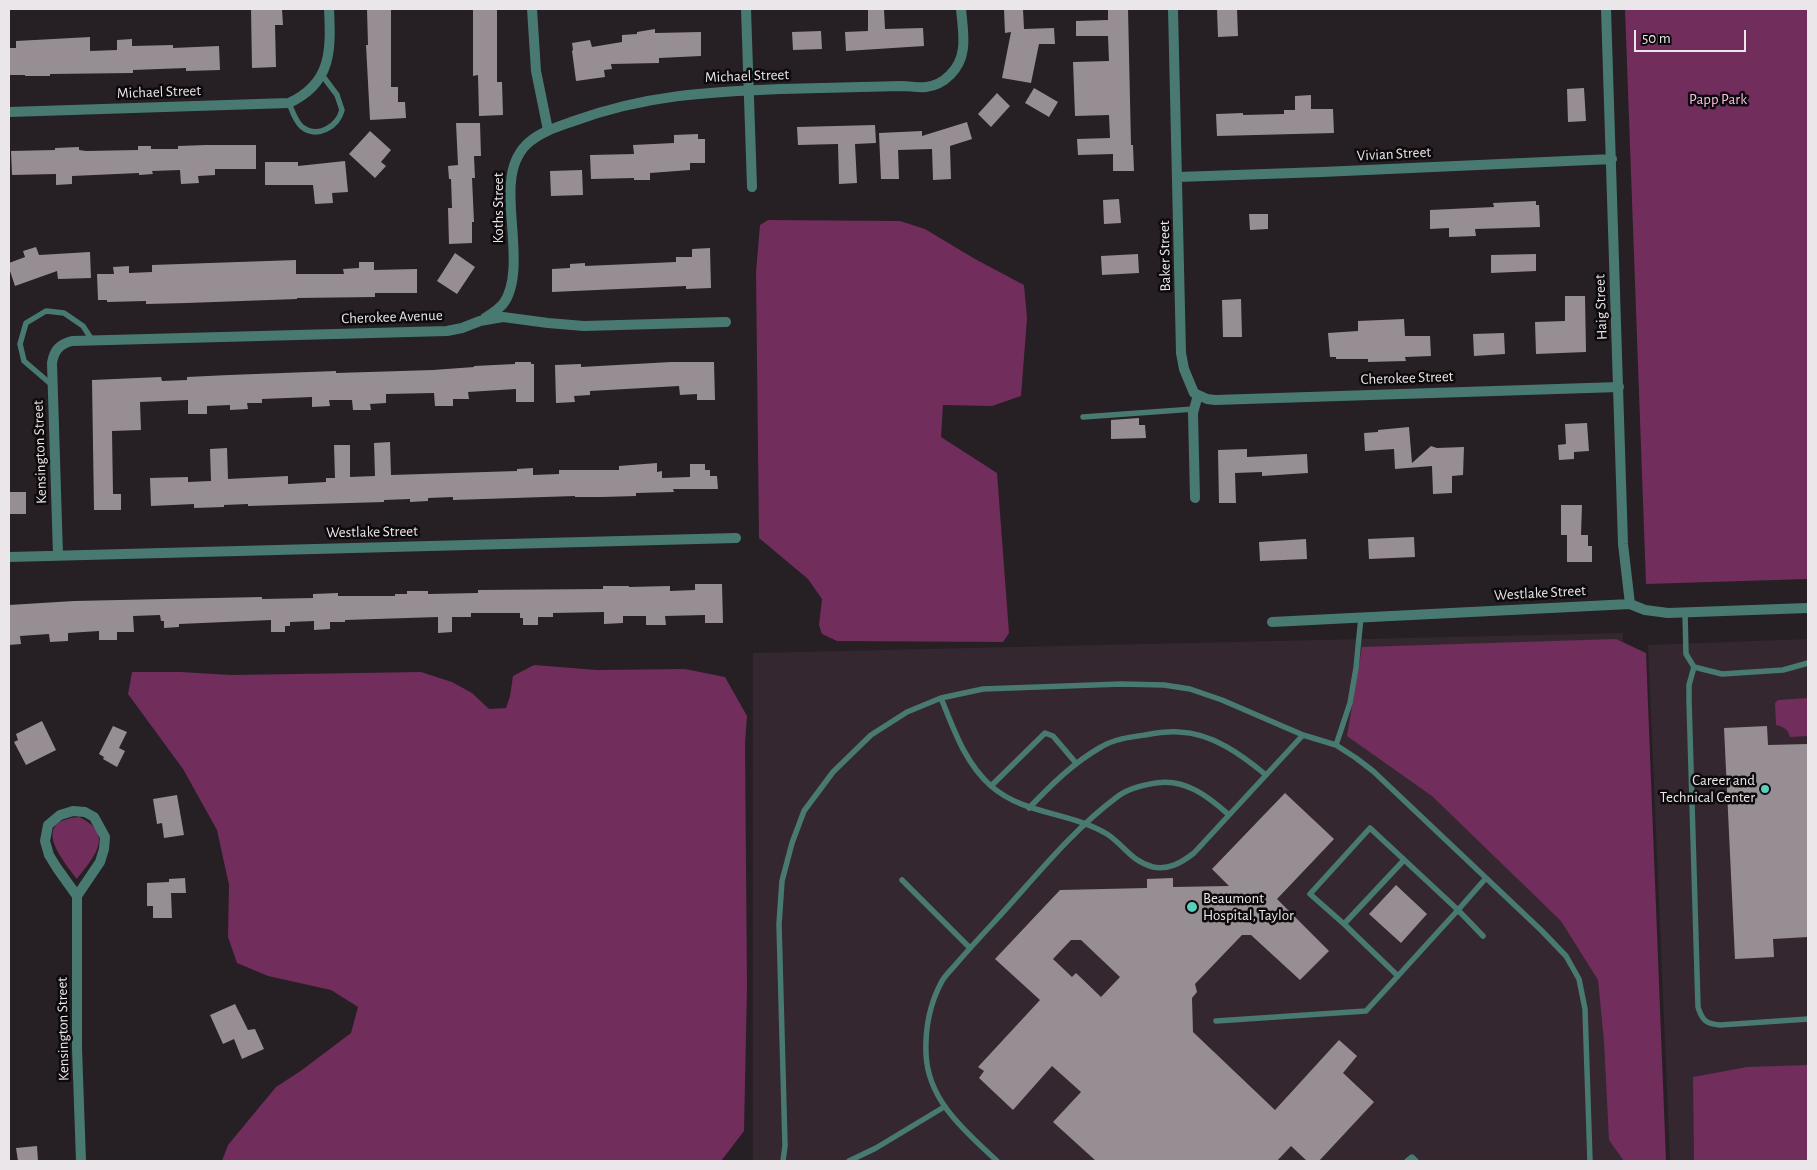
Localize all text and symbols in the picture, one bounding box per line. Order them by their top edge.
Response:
scale bar [1637,20,1750,52]
text: 50 m [1642,31,1671,46]
street label: Michael Street [705,66,789,86]
street label: Michael Street [117,82,201,102]
park label: Papp Park [1689,90,1747,108]
street label: Vivian Street [1356,143,1432,165]
street label: Koths Street [489,172,507,244]
street label: Baker Street [1155,220,1175,292]
street label: Haig Street [1591,274,1611,340]
street label: Cherokee Avenue [341,306,443,328]
street label: Cherokee Street [1360,367,1454,389]
street label: Kensington Street [29,400,51,504]
street label: Westlake Street [326,522,418,542]
street label: Westlake Street [1494,582,1586,604]
place label: Career and Technical Center [1660,771,1755,806]
marker: Career and Technical Center [1759,783,1771,795]
place label: Beaumont Hospital, Taylor [1203,889,1294,924]
marker: Beaumont Hospital, Taylor [1185,900,1199,914]
street label: Kensington Street [53,977,73,1081]

